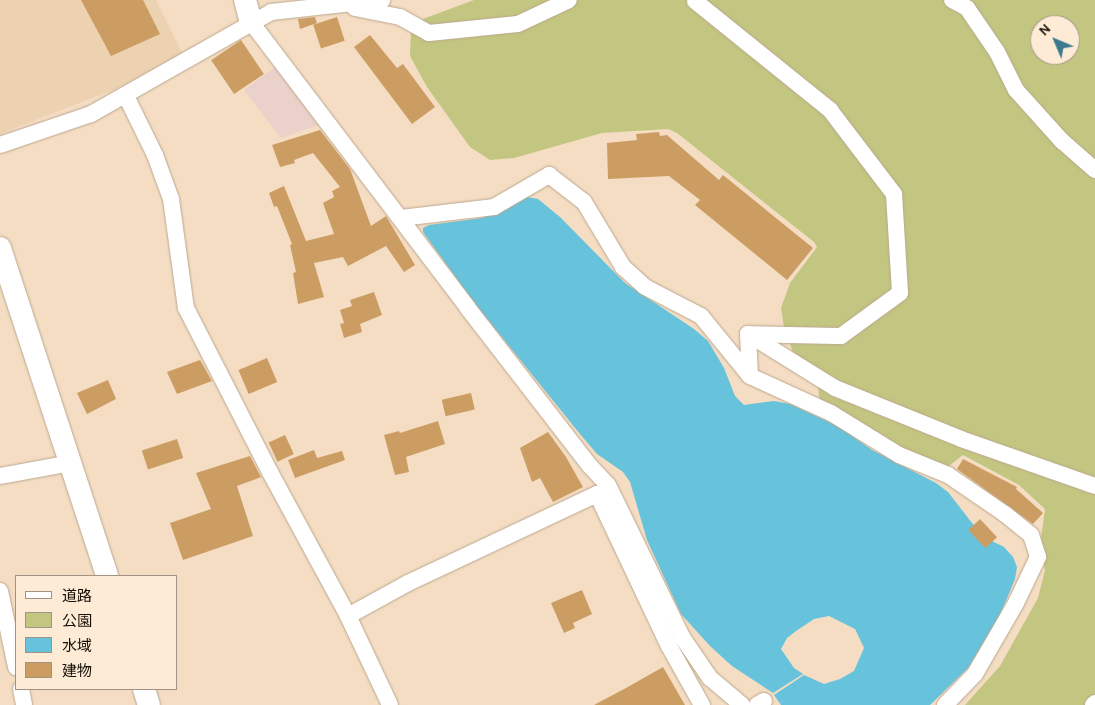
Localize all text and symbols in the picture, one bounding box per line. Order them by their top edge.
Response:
north arrow [1030,15,1080,65]
text: N [1035,20,1054,39]
legend [15,575,178,690]
text: 道路 [62,587,92,605]
text: 公園 [62,612,92,630]
text: 水域 [62,637,92,655]
text: 建物 [62,662,92,680]

